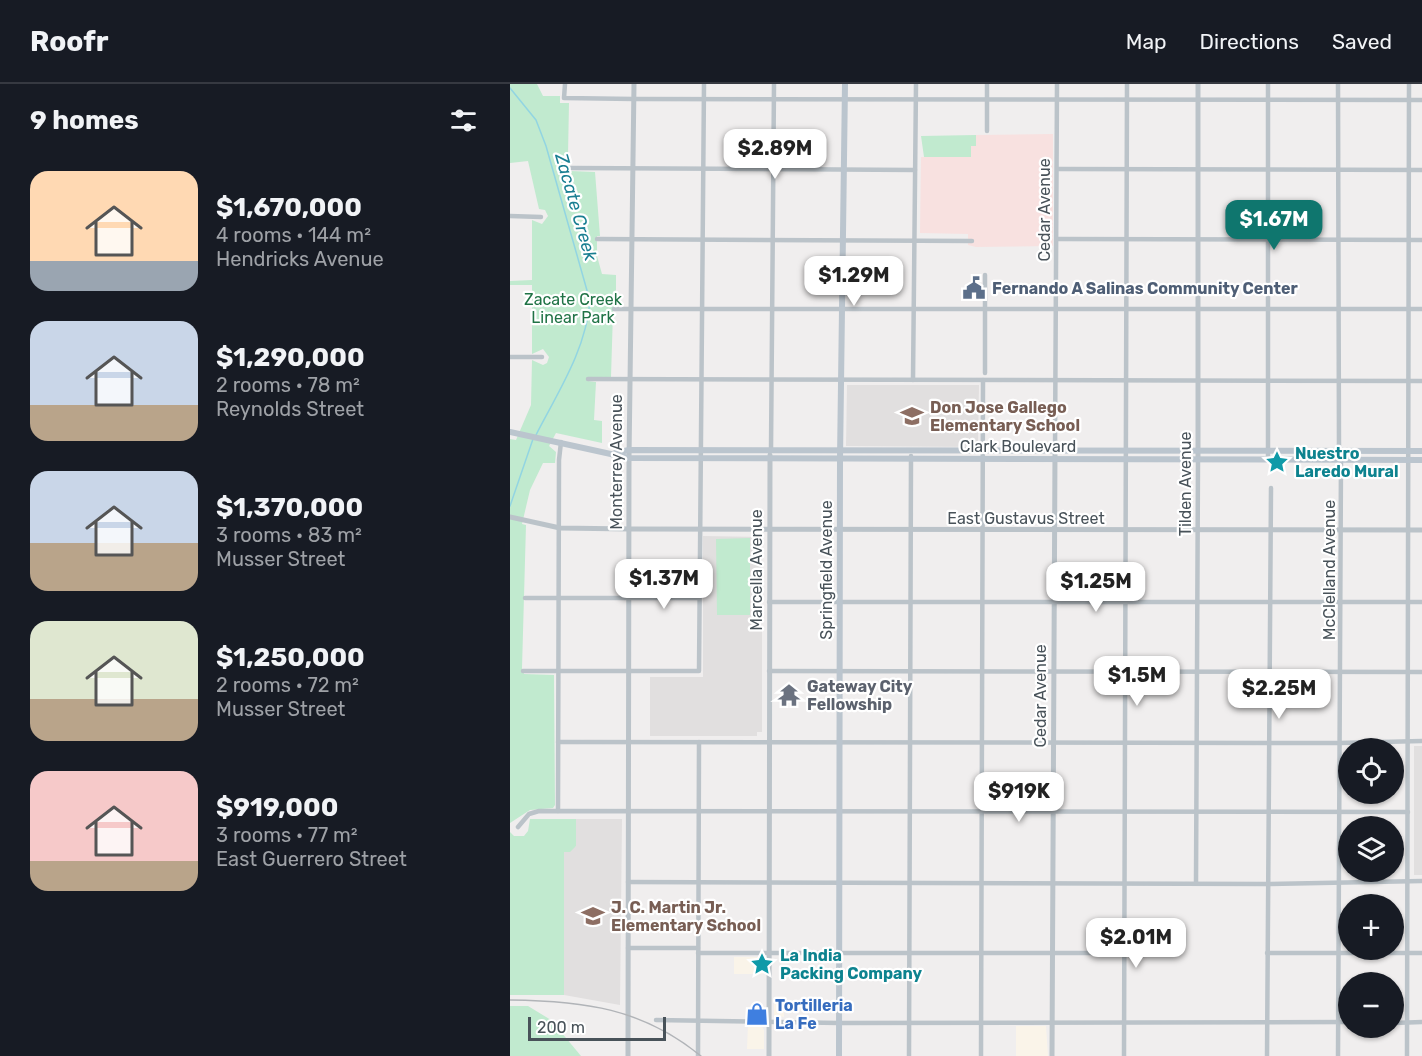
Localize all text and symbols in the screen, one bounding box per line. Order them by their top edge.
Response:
text: Roofr [30,25,108,58]
text: Map [1126,29,1167,54]
text: Directions [1200,29,1299,54]
text: Saved [1332,29,1392,54]
icon: filters [447,104,480,137]
text: 9 homes [30,105,139,136]
pin: $2.89M [726,129,824,180]
text: $2.89M [738,136,812,160]
water label: Zacate Creek [550,150,602,264]
street label: Cedar Avenue [1035,158,1054,262]
text: $1,670,000 [216,192,362,223]
icon: home [78,195,150,267]
pin: $1.67M [1225,200,1323,251]
text: $1.67M [1239,207,1309,231]
text: 4 rooms · 144 m² [216,223,371,247]
text: Hendricks Avenue [216,247,384,271]
pin: $1.29M [805,256,903,307]
text: $1.29M [818,263,890,287]
public building icon: Fernando A Salinas Community Center [961,275,987,301]
place label: Fernando A Salinas Community Center [992,279,1298,298]
park label: Zacate Creek Linear Park [524,290,623,327]
text: $1,290,000 [216,342,365,373]
icon: home [78,345,150,417]
text: 2 rooms · 78 m² [216,373,360,397]
street label: Monterrey Avenue [607,394,626,530]
text: Reynolds Street [216,397,364,421]
place label: Don Jose Gallego Elementary School [930,398,1080,435]
school or university icon: Don Jose Gallego Elementary School [899,403,925,429]
street label: Tilden Avenue [1176,432,1195,536]
street label: Clark Boulevard [960,437,1076,456]
place label: Nuestro Laredo Mural [1295,444,1399,481]
place icon: Nuestro Laredo Mural [1264,449,1290,475]
text: $1,370,000 [216,492,363,523]
icon: home [78,495,150,567]
street label: Springfield Avenue [817,500,836,640]
street label: McClelland Avenue [1320,500,1339,640]
street label: Marcella Avenue [747,509,766,631]
street label: East Gustavus Street [947,509,1105,528]
text: 3 rooms · 83 m² [216,523,362,547]
text: Musser Street [216,547,345,571]
pin: $1.37M [615,559,713,610]
pin: $1.25M [1047,562,1145,613]
text: $1.37M [629,566,699,590]
text: $1.25M [1060,569,1132,593]
text: $1,250,000 [216,642,365,673]
street label: Cedar Avenue [1031,644,1050,748]
icon: home [78,645,150,717]
pin: $1.5M [1095,656,1179,707]
text: $1.5M [1108,663,1166,687]
pin: $2.25M [1230,669,1328,720]
text: 2 rooms · 72 m² [216,673,359,697]
text: $2.25M [1242,676,1316,700]
place label: Gateway City Fellowship [807,677,913,714]
temple icon: Gateway City Fellowship [776,682,802,708]
text: Musser Street [216,697,345,721]
map controls [1338,738,1404,1038]
button: locate [1338,738,1404,804]
pin: $919K [977,772,1061,823]
text: $919K [988,779,1050,803]
text: $919,000 [216,792,338,823]
icon: home [78,795,150,867]
button: layers [1338,816,1404,882]
text: 3 rooms · 77 m² [216,823,358,847]
text: East Guerrero Street [216,847,407,871]
button: + [1338,894,1404,960]
place label: J. C. Martin Jr. Elementary School [611,898,761,935]
school or university icon: J. C. Martin Jr. Elementary School [580,903,606,929]
pin: $2.01M [1087,918,1185,969]
text: $2.01M [1100,925,1172,949]
place label: La India Packing Company [780,946,922,983]
place icon: La India Packing Company [749,951,775,977]
button: − [1338,972,1404,1038]
place label: Tortilleria La Fe [775,996,853,1033]
shop icon: Tortilleria La Fe [744,1001,770,1027]
scale bar [528,1014,666,1042]
text: 200 m [537,1018,585,1037]

